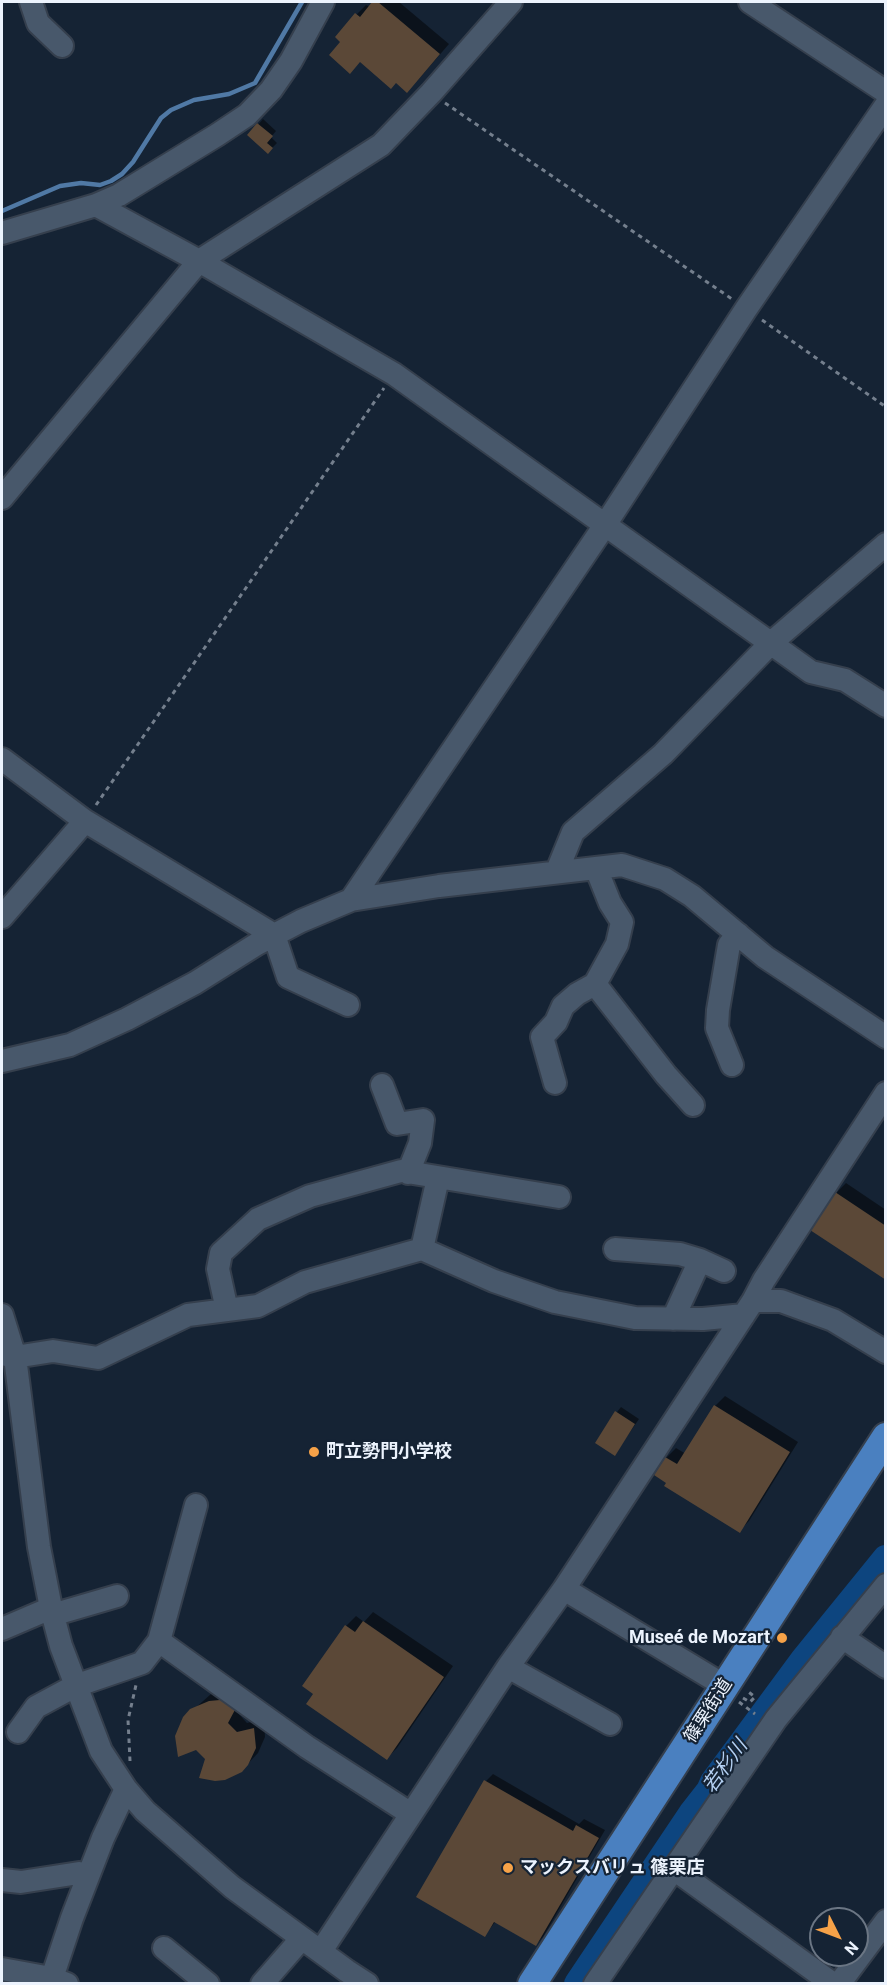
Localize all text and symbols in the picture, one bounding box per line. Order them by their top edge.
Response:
place label: 町立勢門小学校 [326,1441,452,1463]
marker: 町立勢門小学校 [307,1445,321,1459]
place label: Museé de Mozart [629,1627,770,1649]
marker: Museé de Mozart [775,1631,789,1645]
street label: 篠栗街道 [680,1675,738,1747]
water label: 若杉川 [699,1736,753,1798]
place label: マックスバリュ 篠栗店 [520,1857,704,1879]
marker: マックスバリュ 篠栗店 [501,1861,515,1875]
north arrow [809,1907,869,1967]
text: N [840,1937,862,1959]

